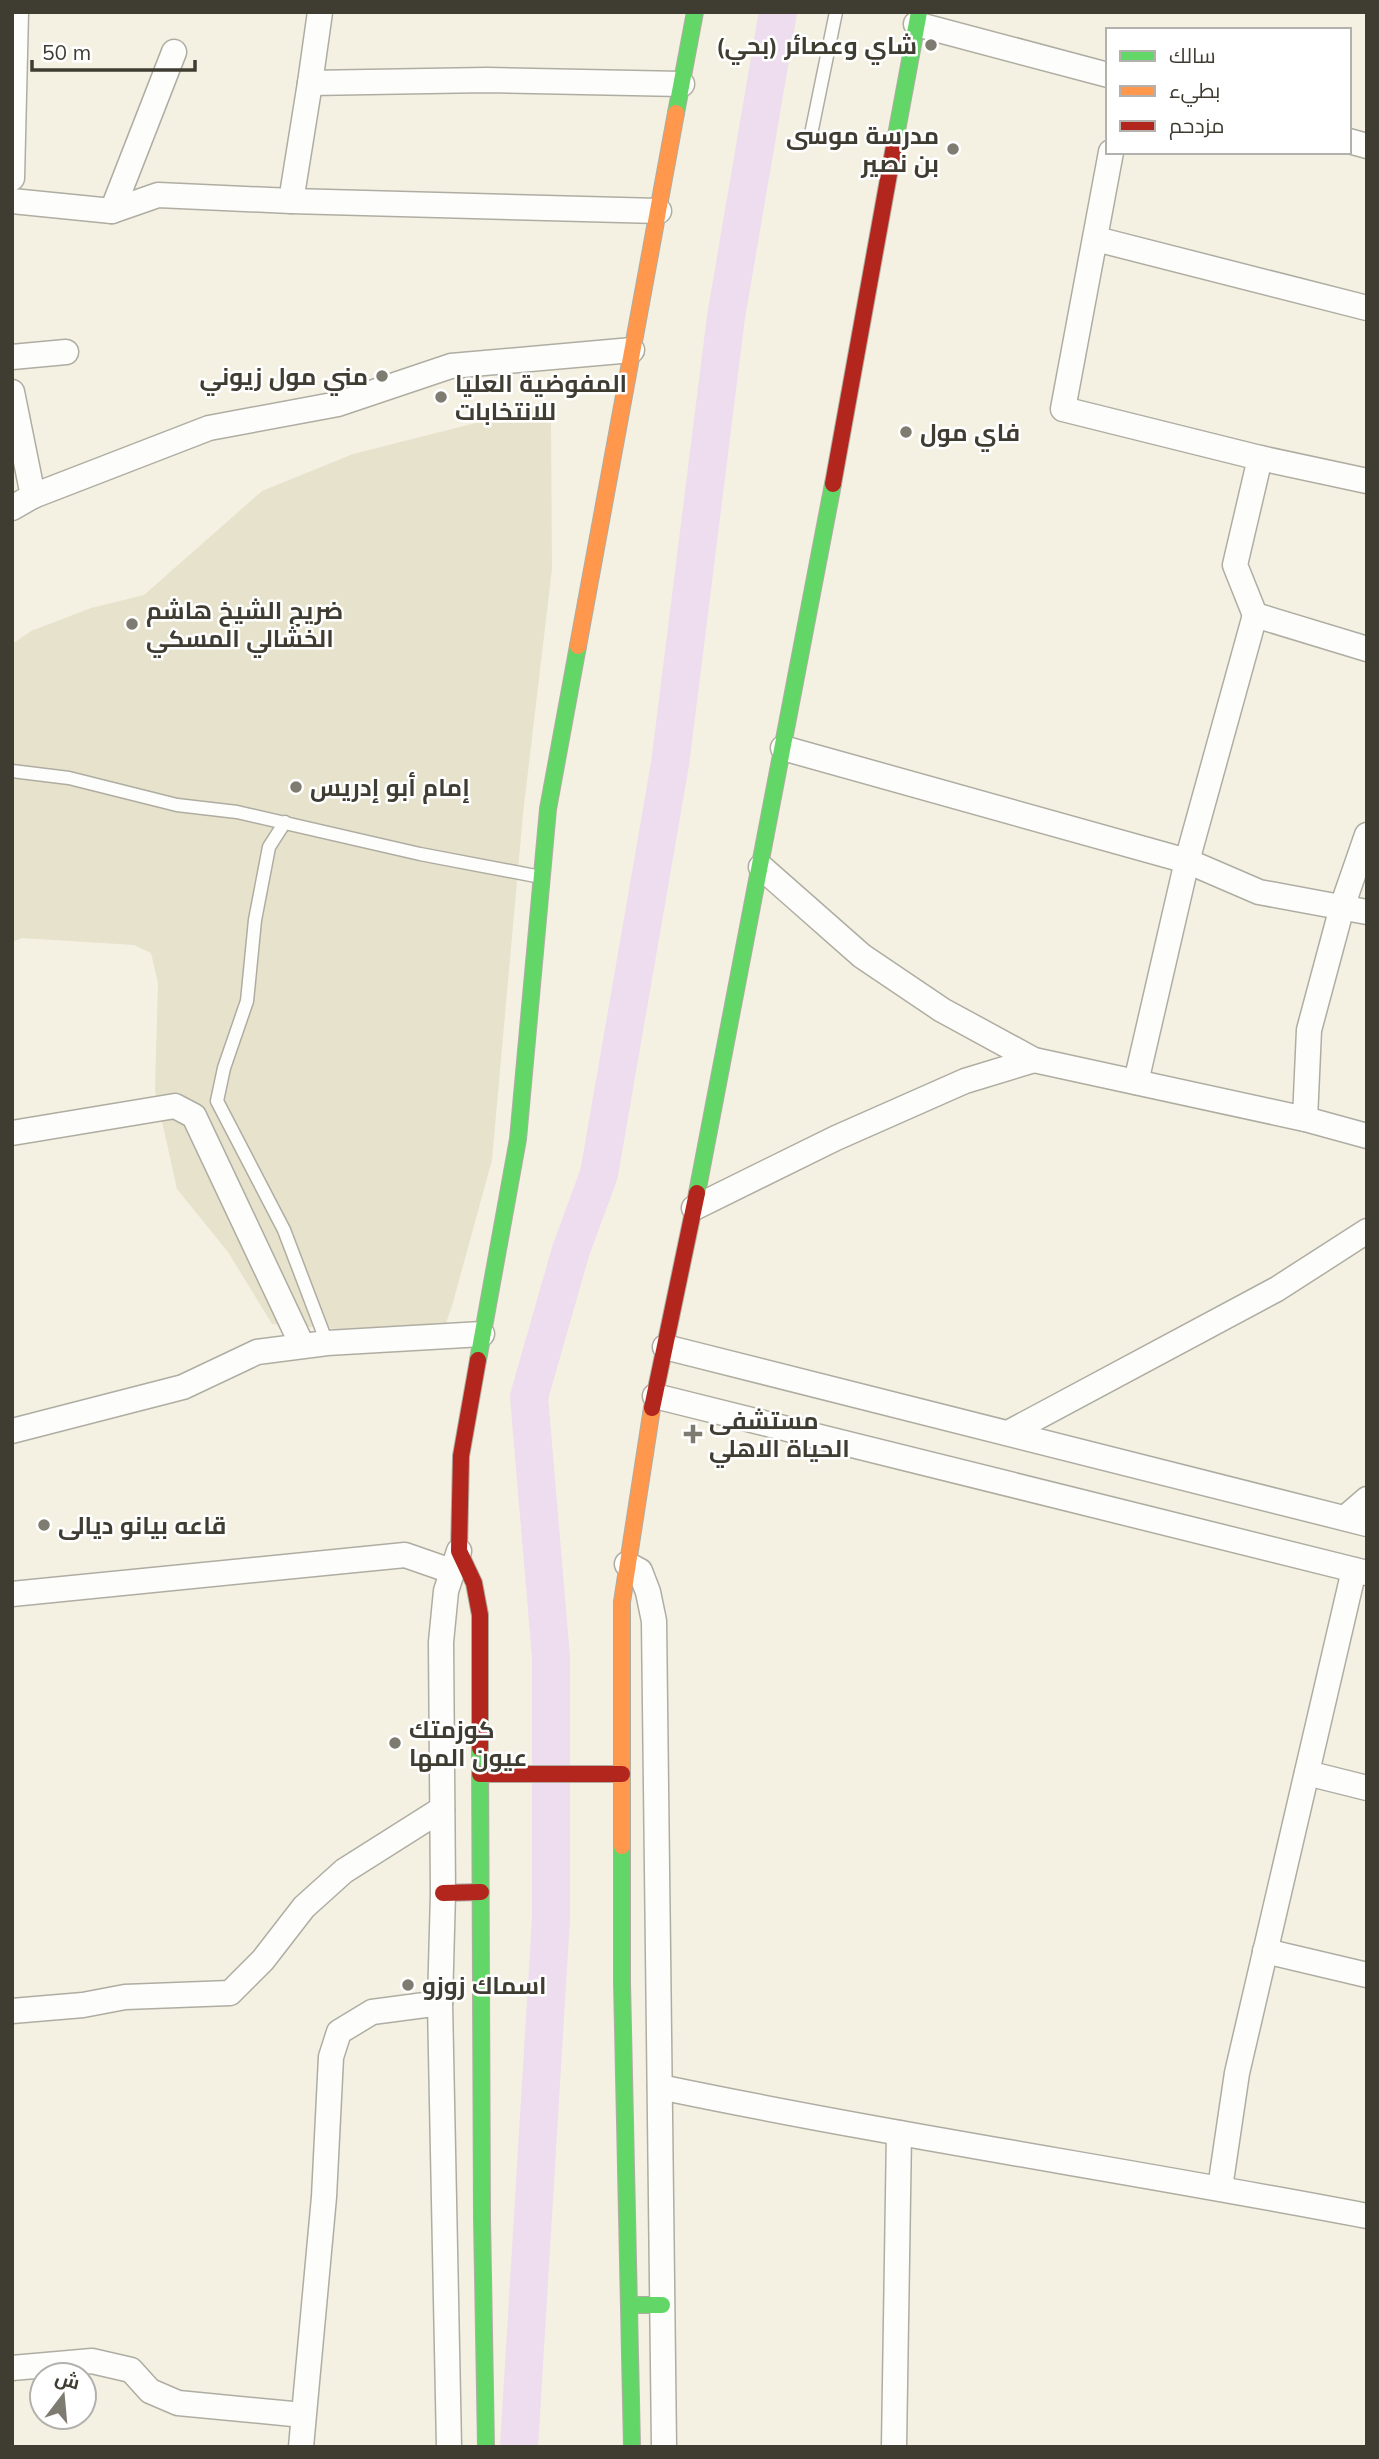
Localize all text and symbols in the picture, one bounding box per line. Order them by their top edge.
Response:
scale bar [32,28,194,72]
legend [1106,28,1351,154]
place label: شاي وعصائر (بحي) [716,30,917,65]
marker: شاي وعصائر (بحي) [923,37,939,53]
text: 50 m [42,39,91,65]
text: سالك [1169,42,1216,68]
text: بطيء [1169,77,1220,107]
text: مزدحم [1169,112,1224,140]
place label: مدرسة موسى بن نصير [786,120,939,178]
marker: مدرسة موسى بن نصير [945,141,961,157]
place label: مني مول زيوني [199,361,368,396]
marker: مني مول زيوني [374,368,390,384]
place label: المفوضية العليا للانتخابات [455,368,627,426]
marker: المفوضية العليا للانتخابات [433,389,449,405]
place label: فاي مول [920,417,1020,452]
marker: فاي مول [898,424,914,440]
place label: ضريح الشيخ هاشم الخشالي المسكي [146,595,343,658]
marker: ضريح الشيخ هاشم الخشالي المسكي [124,616,140,632]
place label: إمام أبو إدريس [310,772,470,804]
marker: إمام أبو إدريس [288,779,304,795]
place label: مستشفى الحياة الاهلي [709,1405,850,1468]
marker: مستشفى الحياة الاهلي [683,1424,703,1444]
place label: قاعه بيانو ديالى [58,1510,226,1540]
marker: قاعه بيانو ديالى [36,1517,52,1533]
place label: كوزمتك عيون المها [409,1714,528,1772]
marker: كوزمتك عيون المها [387,1735,403,1751]
place label: اسماك زوزو [422,1970,547,2000]
marker: اسماك زوزو [400,1977,416,1993]
north arrow [28,2361,98,2431]
text: ش [53,2365,83,2395]

